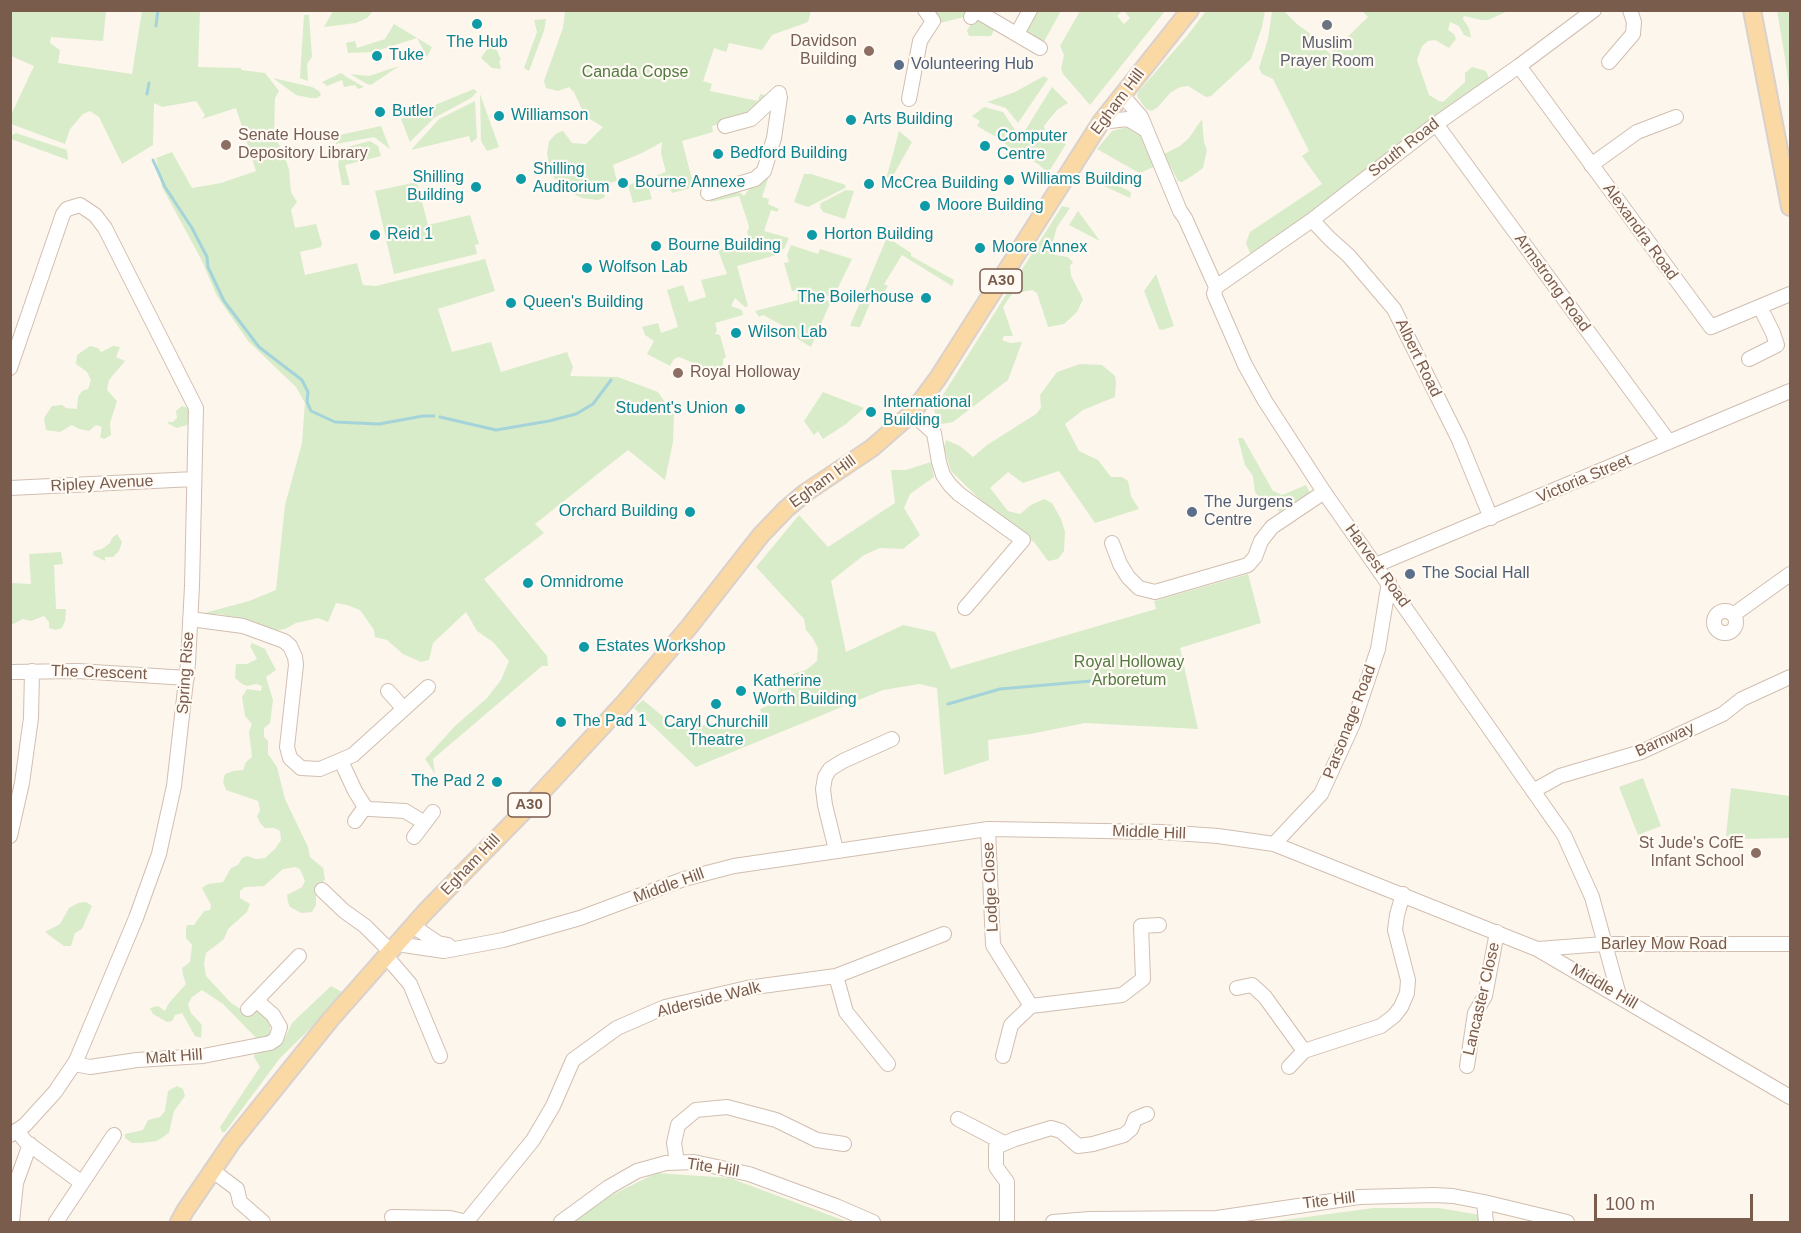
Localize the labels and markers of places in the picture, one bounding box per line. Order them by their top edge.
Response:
marker: The Hub [470,17,484,31]
marker: Muslim Prayer Room [1320,18,1334,32]
place label: Davidson Building [790,32,857,70]
place label: The Hub [446,33,508,53]
place label: Muslim Prayer Room [1280,34,1374,72]
marker: Davidson Building [862,44,876,58]
place label: Tuke [389,46,424,66]
marker: Tuke [370,49,384,63]
place label: Volunteering Hub [911,55,1034,75]
marker: Volunteering Hub [892,58,906,72]
place label: Butler [392,102,434,122]
marker: Butler [373,105,387,119]
place label: Williamson [511,106,588,126]
marker: Williamson [492,109,506,123]
place label: Arts Building [863,110,953,130]
marker: Arts Building [844,113,858,127]
place label: Senate House Depository Library [238,126,368,164]
place label: Computer Centre [997,127,1067,165]
marker: Senate House Depository Library [219,138,233,152]
marker: Computer Centre [978,139,992,153]
place label: Bedford Building [730,144,847,164]
marker: Bedford Building [711,147,725,161]
place label: Shilling Auditorium [533,160,609,198]
place label: Shilling Building [407,168,464,206]
place label: Williams Building [1021,170,1142,190]
marker: Shilling Auditorium [514,172,528,186]
place label: Bourne Annexe [635,173,745,193]
marker: Williams Building [1002,173,1016,187]
place label: McCrea Building [881,174,998,194]
marker: Bourne Annexe [616,176,630,190]
marker: McCrea Building [862,177,876,191]
marker: Shilling Building [469,180,483,194]
place label: Moore Building [937,196,1044,216]
marker: Moore Building [918,199,932,213]
place label: Reid 1 [387,225,433,245]
place label: Horton Building [824,225,933,245]
marker: Reid 1 [368,228,382,242]
marker: Horton Building [805,228,819,242]
place label: Bourne Building [668,236,781,256]
place label: Moore Annex [992,238,1087,258]
marker: Bourne Building [649,239,663,253]
marker: Moore Annex [973,241,987,255]
place label: Wolfson Lab [599,258,688,278]
marker: Wolfson Lab [580,261,594,275]
place label: The Boilerhouse [797,288,914,308]
marker: The Boilerhouse [919,291,933,305]
place label: Queen's Building [523,293,643,313]
marker: Queen's Building [504,296,518,310]
place label: Wilson Lab [748,323,827,343]
marker: Wilson Lab [729,326,743,340]
place label: Royal Holloway [690,363,800,383]
marker: Royal Holloway [671,366,685,380]
place label: International Building [883,393,971,431]
place label: Student's Union [616,399,728,419]
marker: Student's Union [733,402,747,416]
marker: International Building [864,405,878,419]
place label: The Jurgens Centre [1204,493,1293,531]
place label: Orchard Building [559,502,678,522]
marker: Orchard Building [683,505,697,519]
marker: The Jurgens Centre [1185,505,1199,519]
place label: The Social Hall [1422,564,1530,584]
marker: The Social Hall [1403,567,1417,581]
place label: Omnidrome [540,573,624,593]
marker: Omnidrome [521,576,535,590]
place label: Estates Workshop [596,637,726,657]
marker: Estates Workshop [577,640,591,654]
place label: Katherine Worth Building [753,672,857,710]
marker: Katherine Worth Building [734,684,748,698]
marker: Caryl Churchill Theatre [709,697,723,711]
place label: The Pad 1 [573,712,647,732]
place label: Caryl Churchill Theatre [664,713,768,751]
marker: The Pad 1 [554,715,568,729]
place label: The Pad 2 [411,772,485,792]
marker: The Pad 2 [490,775,504,789]
place label: St Jude's CofE Infant School [1639,834,1744,872]
marker: St Jude's CofE Infant School [1749,846,1763,860]

